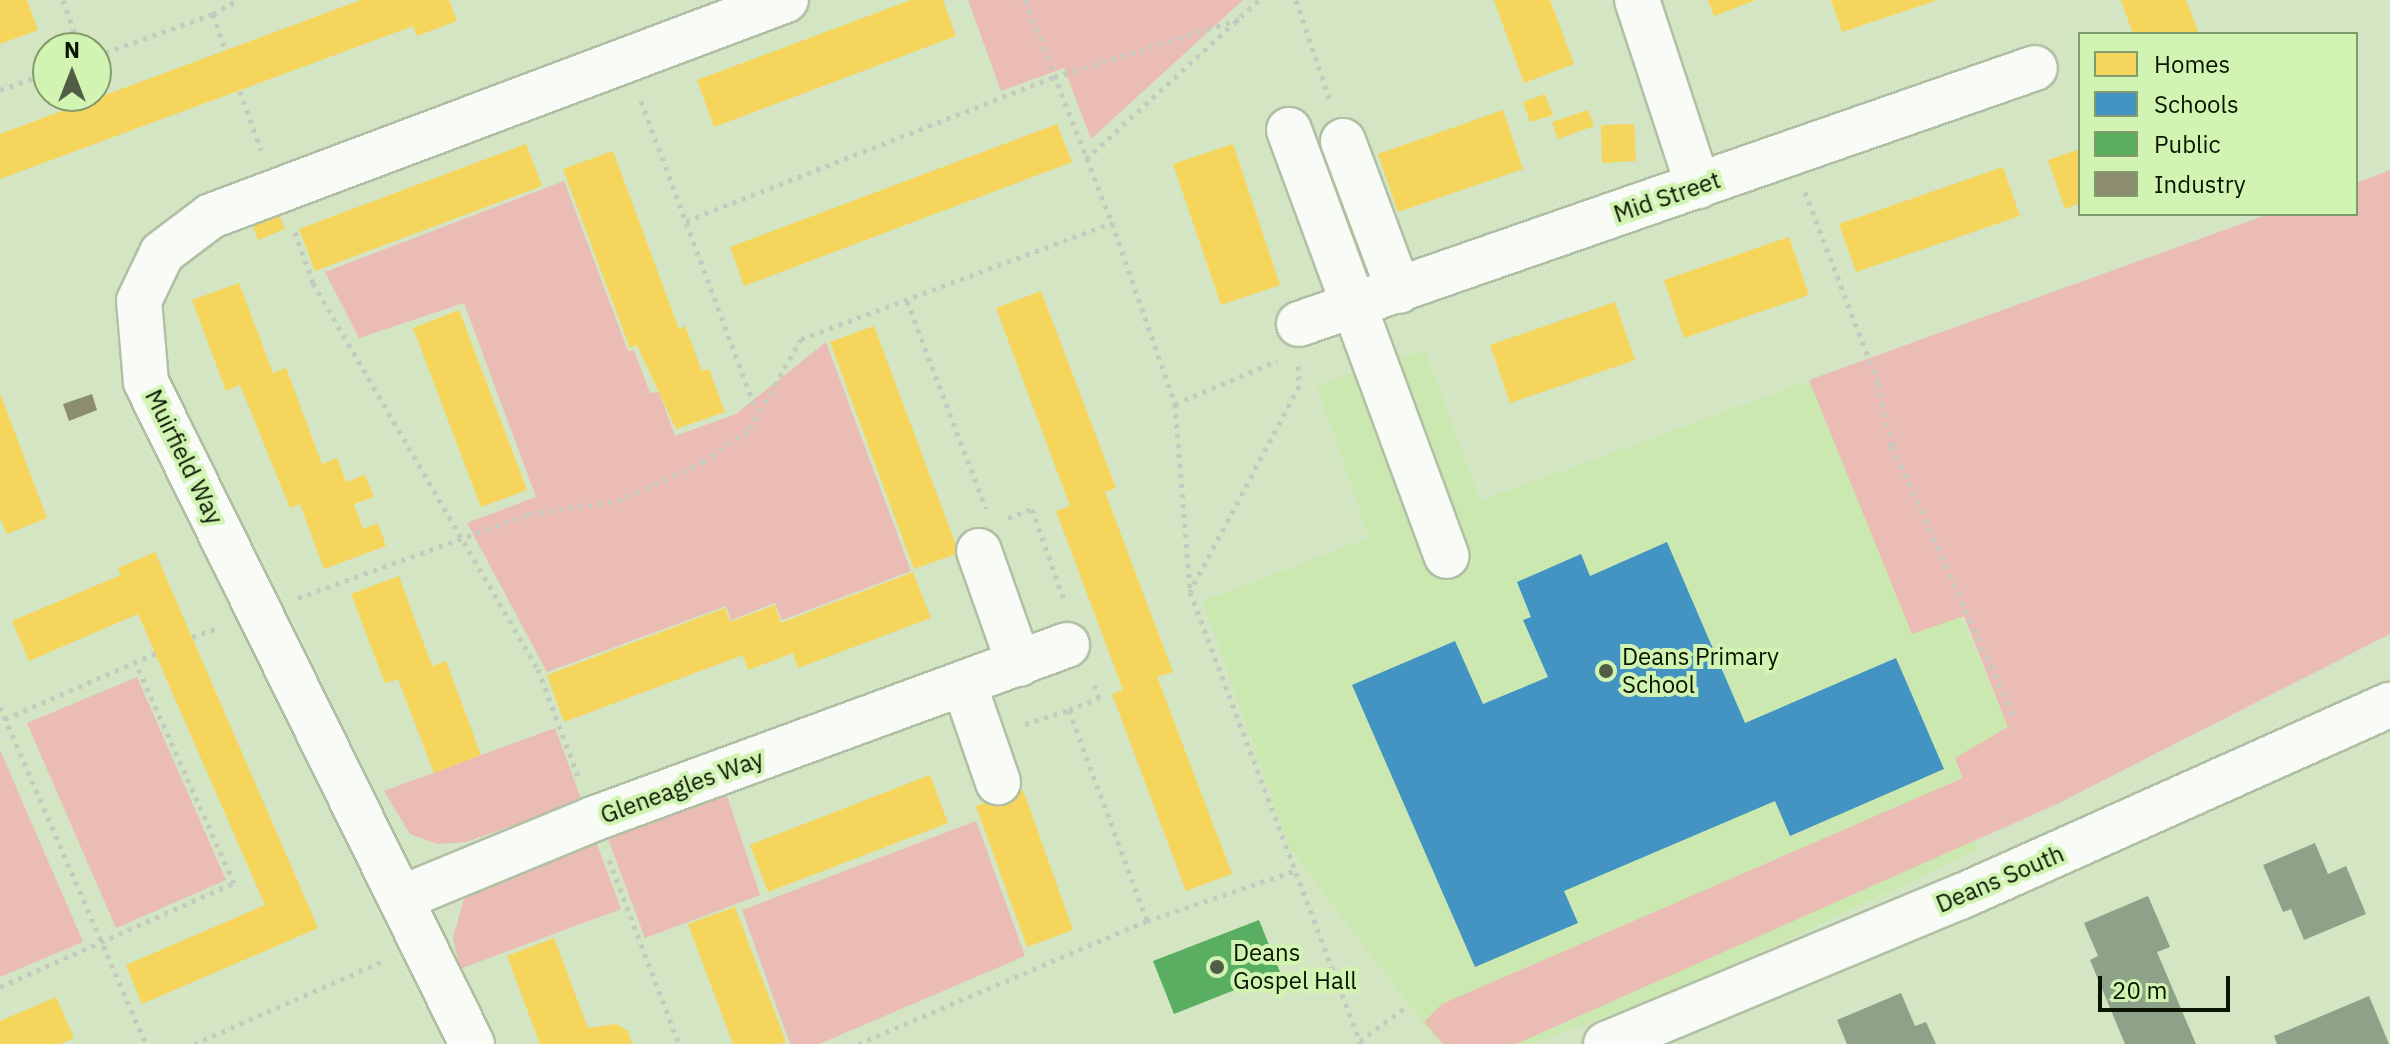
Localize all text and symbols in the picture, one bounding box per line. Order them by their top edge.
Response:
north arrow [32,32,112,112]
legend [2078,32,2358,216]
text: N [64,35,80,64]
text: Homes [2154,48,2230,80]
text: Schools [2154,88,2239,120]
text: Public [2154,128,2221,160]
street label: Mid Street [1610,165,1724,229]
text: Industry [2154,168,2246,200]
street label: Muirfield Way [139,385,229,529]
place label: Deans Primary School [1622,643,1779,699]
marker: Deans Primary School [1597,662,1615,680]
street label: Gleneagles Way [596,744,768,830]
street label: Deans South [1932,839,2068,919]
place label: Deans Gospel Hall [1233,939,1357,995]
marker: Deans Gospel Hall [1208,958,1226,976]
scale bar [2102,960,2234,1010]
text: 20 m [2112,974,2167,1006]

